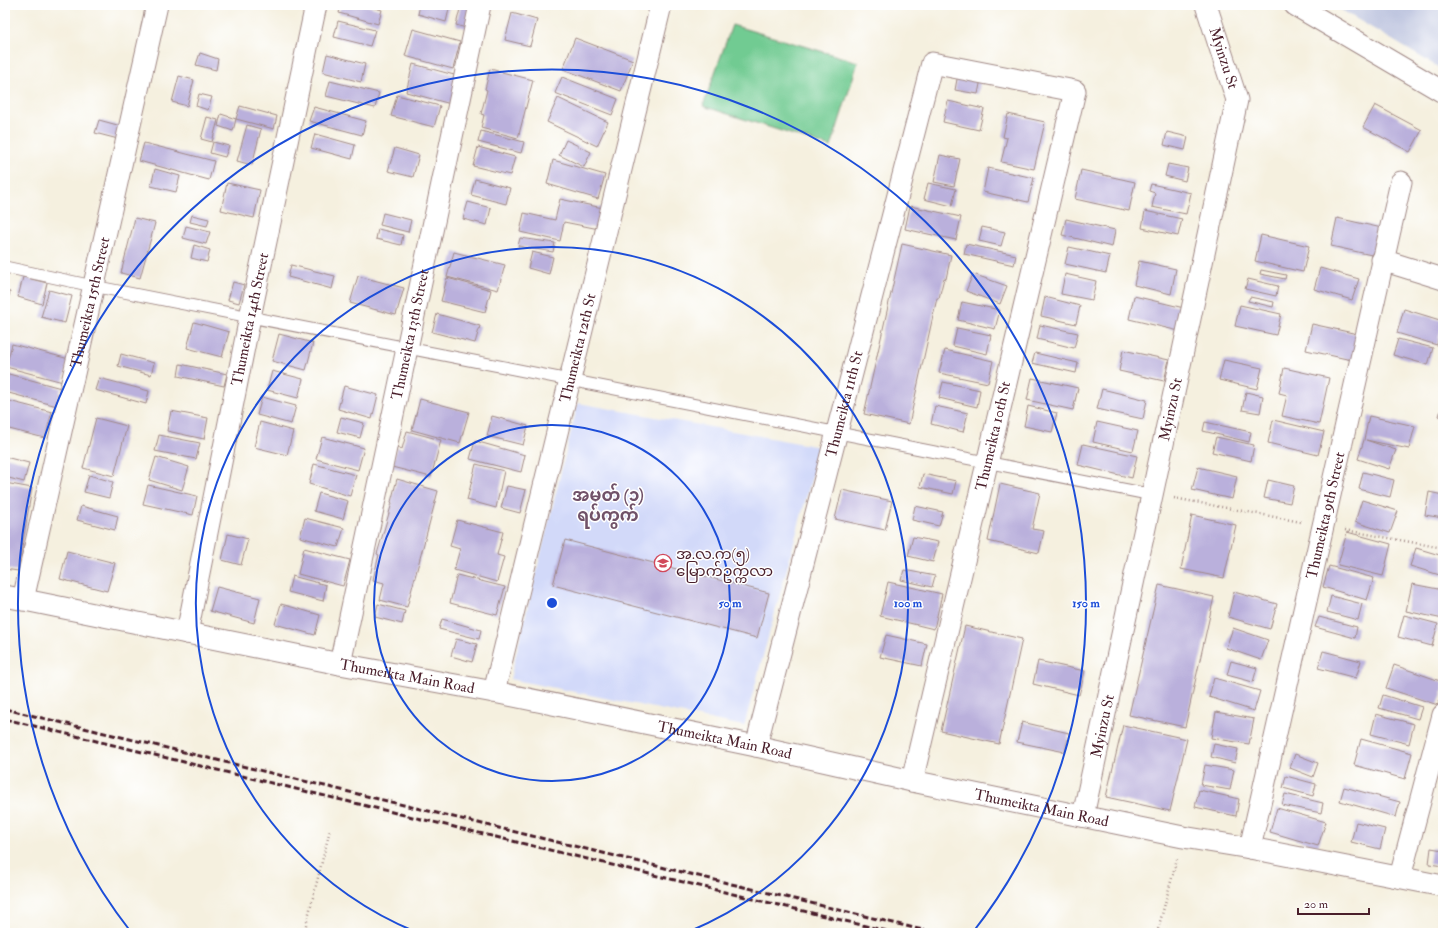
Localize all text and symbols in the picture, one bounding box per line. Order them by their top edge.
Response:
street label: Myinzu St [1205,25,1242,92]
street label: Thumeikta 15th Street [67,235,114,370]
street label: Thumeikta 14th Street [228,251,273,388]
street label: Thumeikta 13th Street [387,267,434,402]
street label: Thumeikta 12th St [556,291,601,405]
street label: Thumeikta 11th St [822,349,867,460]
street label: Myinzu St [1155,376,1187,443]
street label: Thumeikta 10th St [972,379,1015,493]
street label: Thumeikta 9th Street [1302,450,1350,581]
district label: အမှတ် (၁) ရပ်ကွက် [572,483,644,529]
place label: အ.လ.က(၅) မြောက်ဥက္ကလာ [676,545,773,583]
school or university icon: အ.လ.က(၅) မြောက်ဥက္ကလာ [653,553,673,573]
centre of rings [545,596,559,610]
text: 50 m [718,596,742,611]
text: 100 m [894,596,923,611]
text: 150 m [1072,596,1100,611]
street label: Thumeikta Main Road [338,655,477,698]
street label: Myinzu St [1087,693,1119,759]
street label: Thumeikta Main Road [656,717,794,764]
street label: Thumeikta Main Road [973,785,1111,832]
scale bar [1298,890,1369,916]
text: 20 m [1304,897,1329,912]

